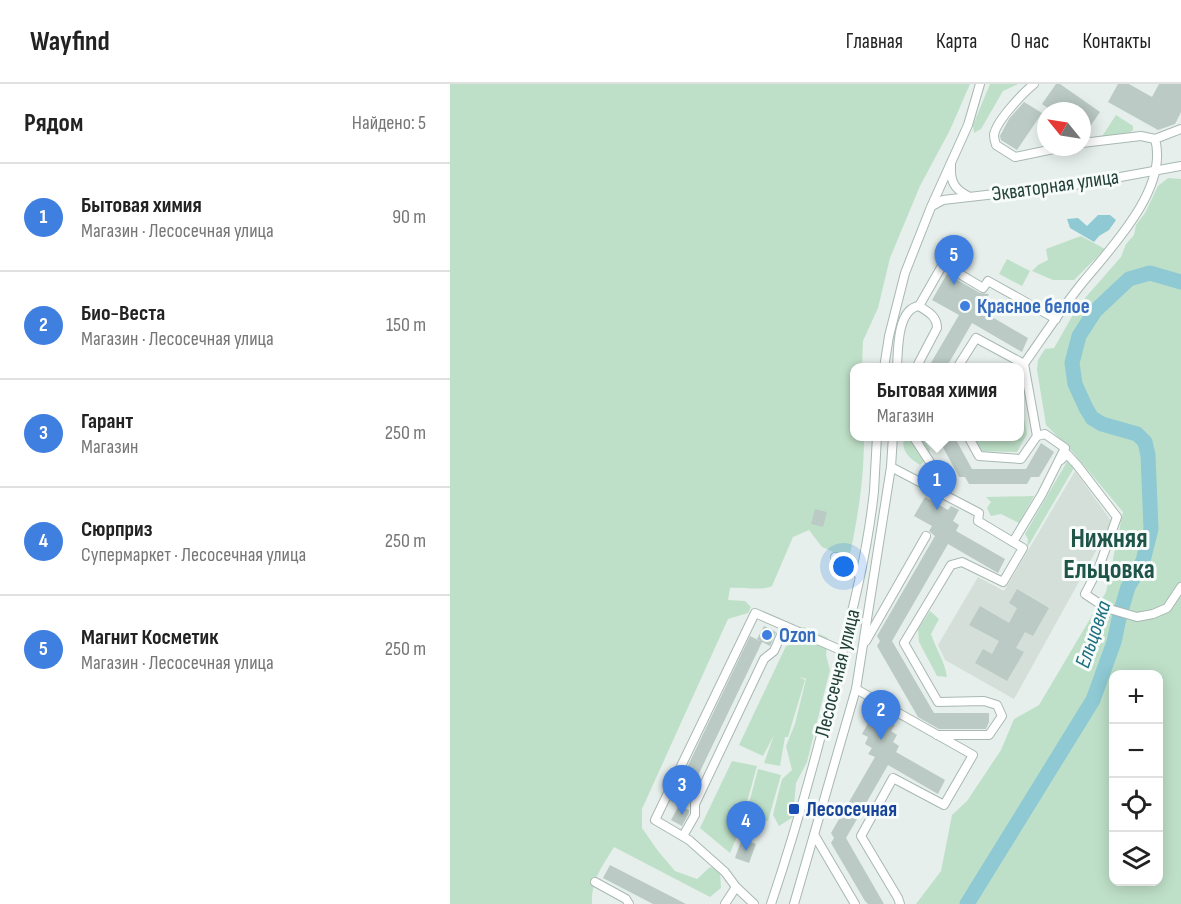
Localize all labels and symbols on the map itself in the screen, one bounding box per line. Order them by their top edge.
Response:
north arrow [1037,102,1091,156]
street label: Экваторная улица [990,164,1120,207]
pin: 5 [934,236,974,285]
place label: Красное белое [977,294,1090,319]
marker: Красное белое [958,299,972,313]
pin: 1 [918,460,956,510]
district label: Нижняя Ельцовка [1063,523,1155,586]
your location [829,552,858,581]
water label: Ельцовка [1069,597,1117,672]
street label: Лесосечная улица [810,607,865,740]
place label: Ozon [779,623,816,648]
marker: Ozon [760,628,774,642]
pin: 2 [862,690,900,740]
pin: 3 [662,766,702,815]
place label: Лесосечная [806,797,897,822]
pin: 4 [726,802,766,851]
marker: Лесосечная [787,802,801,816]

